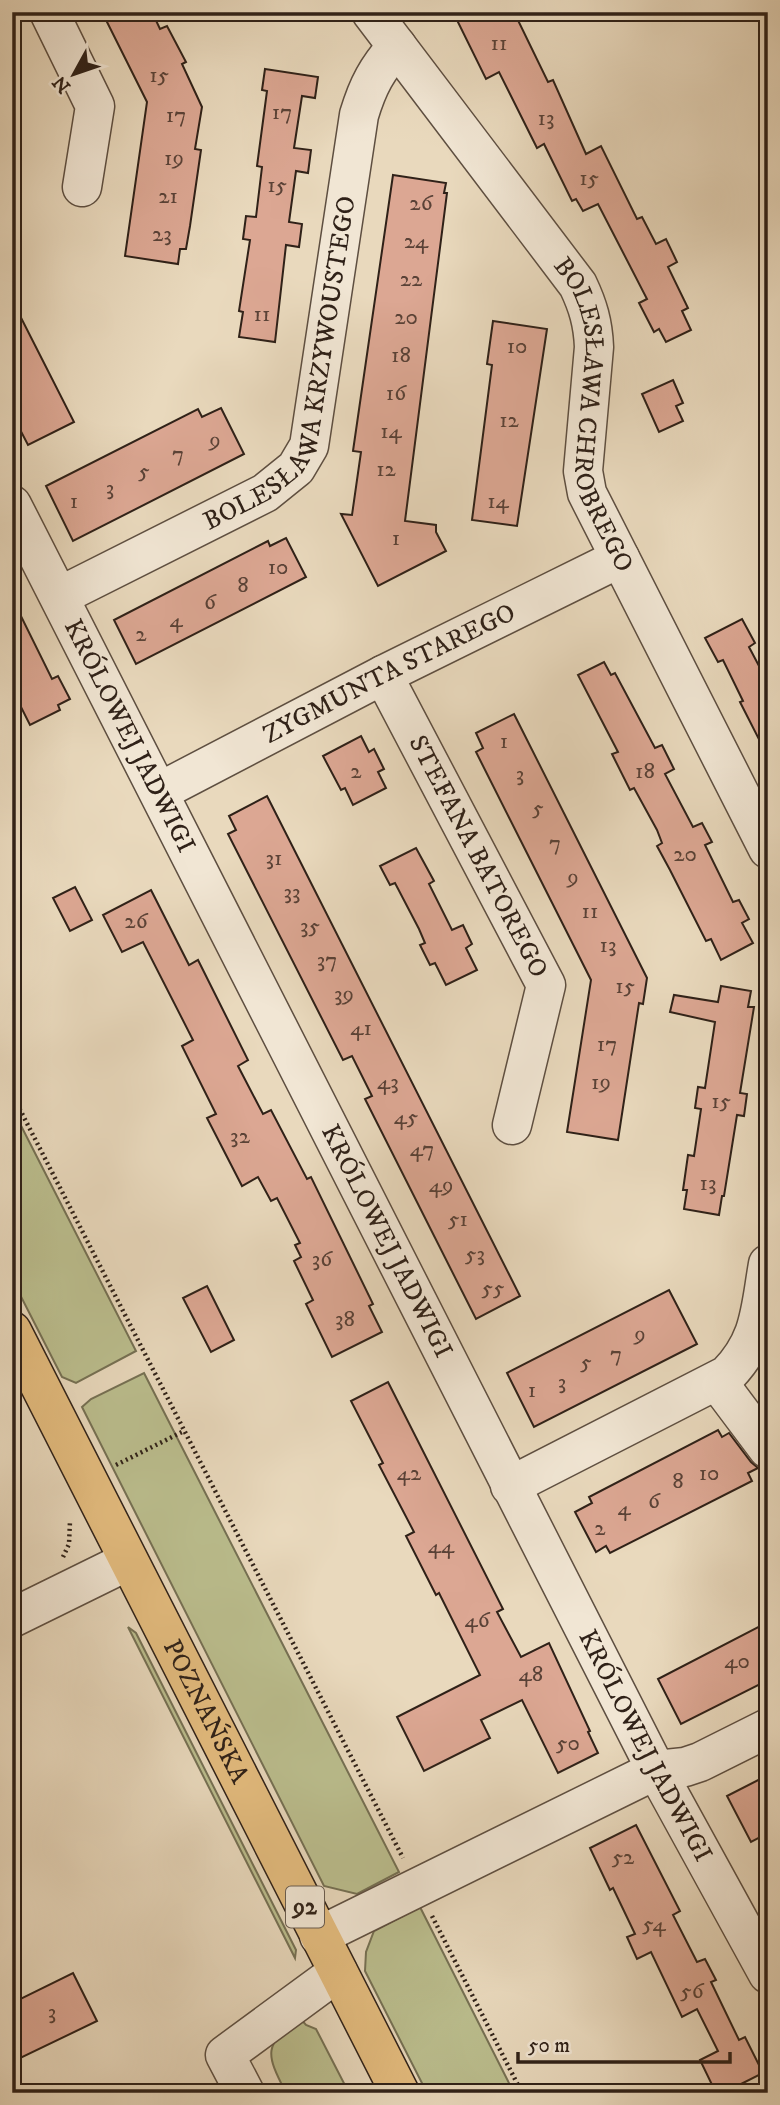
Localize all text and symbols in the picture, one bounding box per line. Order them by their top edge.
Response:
house number: 11 [491,29,507,58]
north arrow [38,38,108,108]
house number: 15 [149,61,169,90]
text: N [48,70,76,97]
house number: 17 [272,98,292,127]
house number: 17 [166,101,186,130]
house number: 13 [537,104,555,133]
house number: 19 [164,144,184,173]
house number: 15 [579,164,599,193]
house number: 15 [267,171,287,200]
house number: 21 [158,182,178,211]
house number: 26 [409,189,434,218]
street label: BOLESŁAWA KRZYWOUSTEGO [198,194,363,538]
house number: 23 [152,220,172,249]
house number: 24 [404,227,429,256]
street label: BOLESŁAWA CHROBREGO [546,250,641,577]
house number: 22 [400,265,423,294]
house number: 11 [254,300,270,329]
house number: 20 [394,303,418,332]
house number: 10 [507,332,527,361]
house number: 18 [391,341,411,370]
house number: 16 [386,379,407,408]
house number: 12 [499,406,520,435]
house number: 14 [380,417,403,446]
house number: 9 [208,426,221,455]
house number: 7 [172,440,184,469]
house number: 12 [376,455,397,484]
house number: 5 [138,457,150,486]
house number: 3 [106,474,114,503]
house number: 1 [70,487,78,516]
house number: 14 [487,487,510,516]
house number: 1 [392,524,400,553]
house number: 10 [268,553,288,582]
house number: 8 [237,571,249,600]
house number: 6 [204,588,217,617]
street label: ZYGMUNTA STAREGO [257,596,521,751]
house number: 4 [169,606,183,635]
street label: KRÓLOWEJ JADWIGI [56,614,203,858]
house number: 2 [135,620,147,649]
house number: 1 [500,727,508,756]
street label: STEFANA BATOREGO [401,730,556,983]
house number: 2 [350,757,362,786]
house number: 18 [635,757,655,786]
house number: 3 [516,760,524,789]
house number: 5 [532,794,544,823]
house number: 7 [549,829,561,858]
house number: 20 [673,840,697,869]
house number: 31 [265,844,283,873]
house number: 9 [566,863,579,892]
house number: 33 [283,878,301,907]
house number: 11 [582,897,598,926]
house number: 26 [124,907,149,936]
house number: 35 [300,912,320,941]
house number: 13 [599,931,617,960]
house number: 37 [317,946,337,975]
house number: 15 [615,972,635,1001]
house number: 39 [334,980,354,1009]
house number: 41 [350,1014,372,1043]
house number: 17 [597,1030,617,1059]
house number: 43 [377,1068,399,1097]
house number: 19 [591,1068,611,1097]
house number: 15 [711,1087,731,1116]
house number: 45 [394,1103,418,1132]
street label: KRÓLOWEJ JADWIGI [314,1119,460,1363]
house number: 32 [230,1122,251,1151]
house number: 47 [410,1135,434,1164]
house number: 13 [699,1169,717,1198]
house number: 49 [429,1171,453,1200]
house number: 51 [448,1205,468,1234]
house number: 53 [465,1240,485,1269]
house number: 36 [312,1245,333,1274]
house number: 55 [482,1274,504,1303]
house number: 38 [335,1305,355,1334]
house number: 9 [633,1320,646,1349]
house number: 7 [610,1340,622,1369]
house number: 5 [580,1348,592,1377]
house number: 3 [558,1368,566,1397]
house number: 1 [528,1376,536,1405]
house number: 42 [397,1459,422,1488]
house number: 10 [699,1459,719,1488]
house number: 8 [672,1467,684,1496]
house number: 6 [648,1487,661,1516]
house number: 4 [617,1494,631,1523]
house number: 2 [594,1514,606,1543]
house number: 44 [428,1532,455,1561]
house number: 46 [464,1606,491,1635]
street label: KRÓLOWEJ JADWIGI [571,1624,720,1868]
street label: POZNAŃSKA [155,1634,256,1789]
house number: 40 [724,1647,750,1676]
house number: 48 [519,1660,543,1689]
house number: 50 [556,1729,580,1758]
house number: 52 [612,1843,635,1872]
road number: 92 [286,1886,324,1928]
house number: 54 [642,1910,666,1939]
house number: 56 [680,1977,705,2006]
house number: 3 [48,1998,56,2027]
scale bar [518,2021,729,2065]
text: 50 m [528,2033,570,2059]

